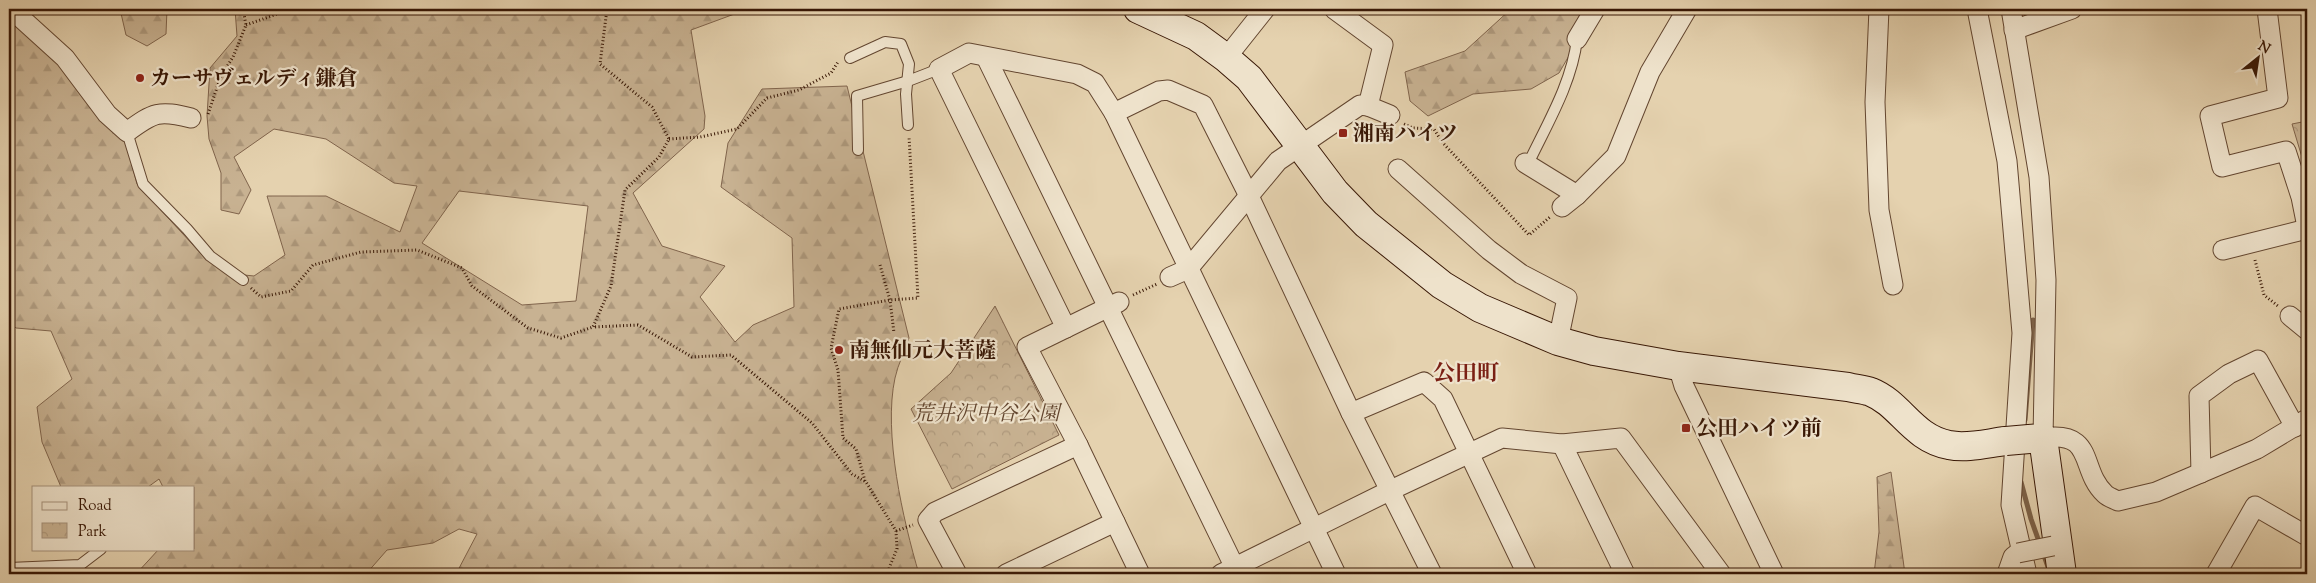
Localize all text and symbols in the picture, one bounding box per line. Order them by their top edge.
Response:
north arrow [2234,32,2284,82]
text: N [2254,37,2273,60]
place label: カーサヴェルディ鎌倉 [150,65,357,95]
marker: カーサヴェルディ鎌倉 [134,72,146,84]
place label: 湘南ハイツ [1353,120,1458,150]
marker: 湘南ハイツ [1337,127,1349,139]
place label: 南無仙元大菩薩 [849,337,996,367]
marker: 南無仙元大菩薩 [833,344,845,356]
district label: 公田町 [1433,359,1499,391]
park label: 荒井沢中谷公園 [913,400,1062,430]
place label: 公田ハイツ前 [1696,415,1822,445]
marker: 公田ハイツ前 [1680,422,1692,434]
legend [32,486,195,550]
text: Road [78,496,112,517]
text: Park [78,522,107,543]

